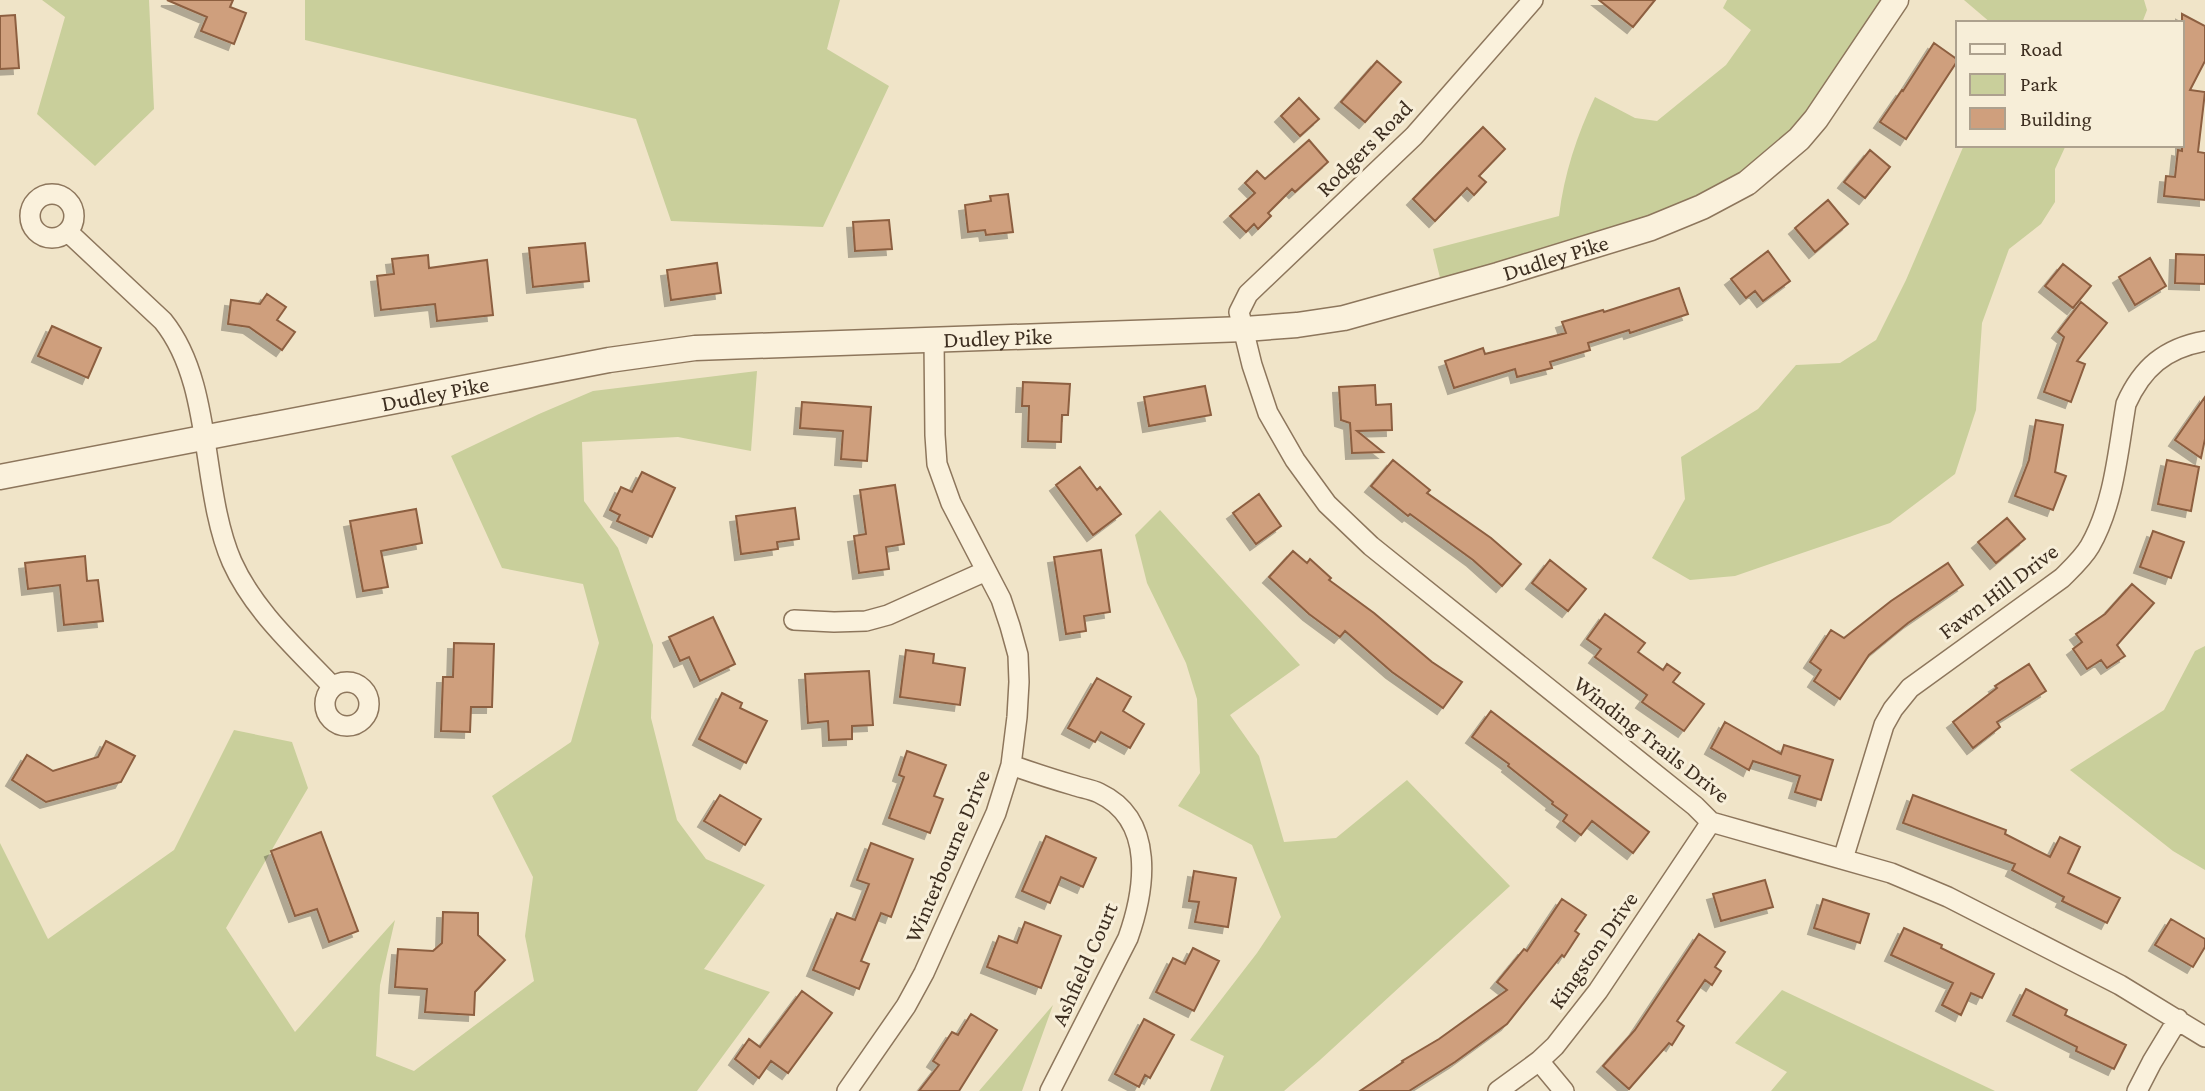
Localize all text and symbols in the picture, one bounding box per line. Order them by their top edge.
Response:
legend [1956,21,2184,147]
text: Road [2020,37,2063,61]
text: Park [2020,72,2057,96]
street label: Rodgers Road [1311,95,1417,201]
text: Building [2020,107,2092,131]
street label: Dudley Pike [1499,229,1611,286]
street label: Dudley Pike [943,323,1053,352]
street label: Dudley Pike [379,370,491,416]
street label: Fawn Hill Drive [1933,538,2063,644]
street label: Winding Trails Drive [1569,670,1735,808]
street label: Winterbourne Drive [899,766,995,946]
street label: Kingston Drive [1543,886,1643,1014]
street label: Ashfield Court [1045,898,1123,1030]

